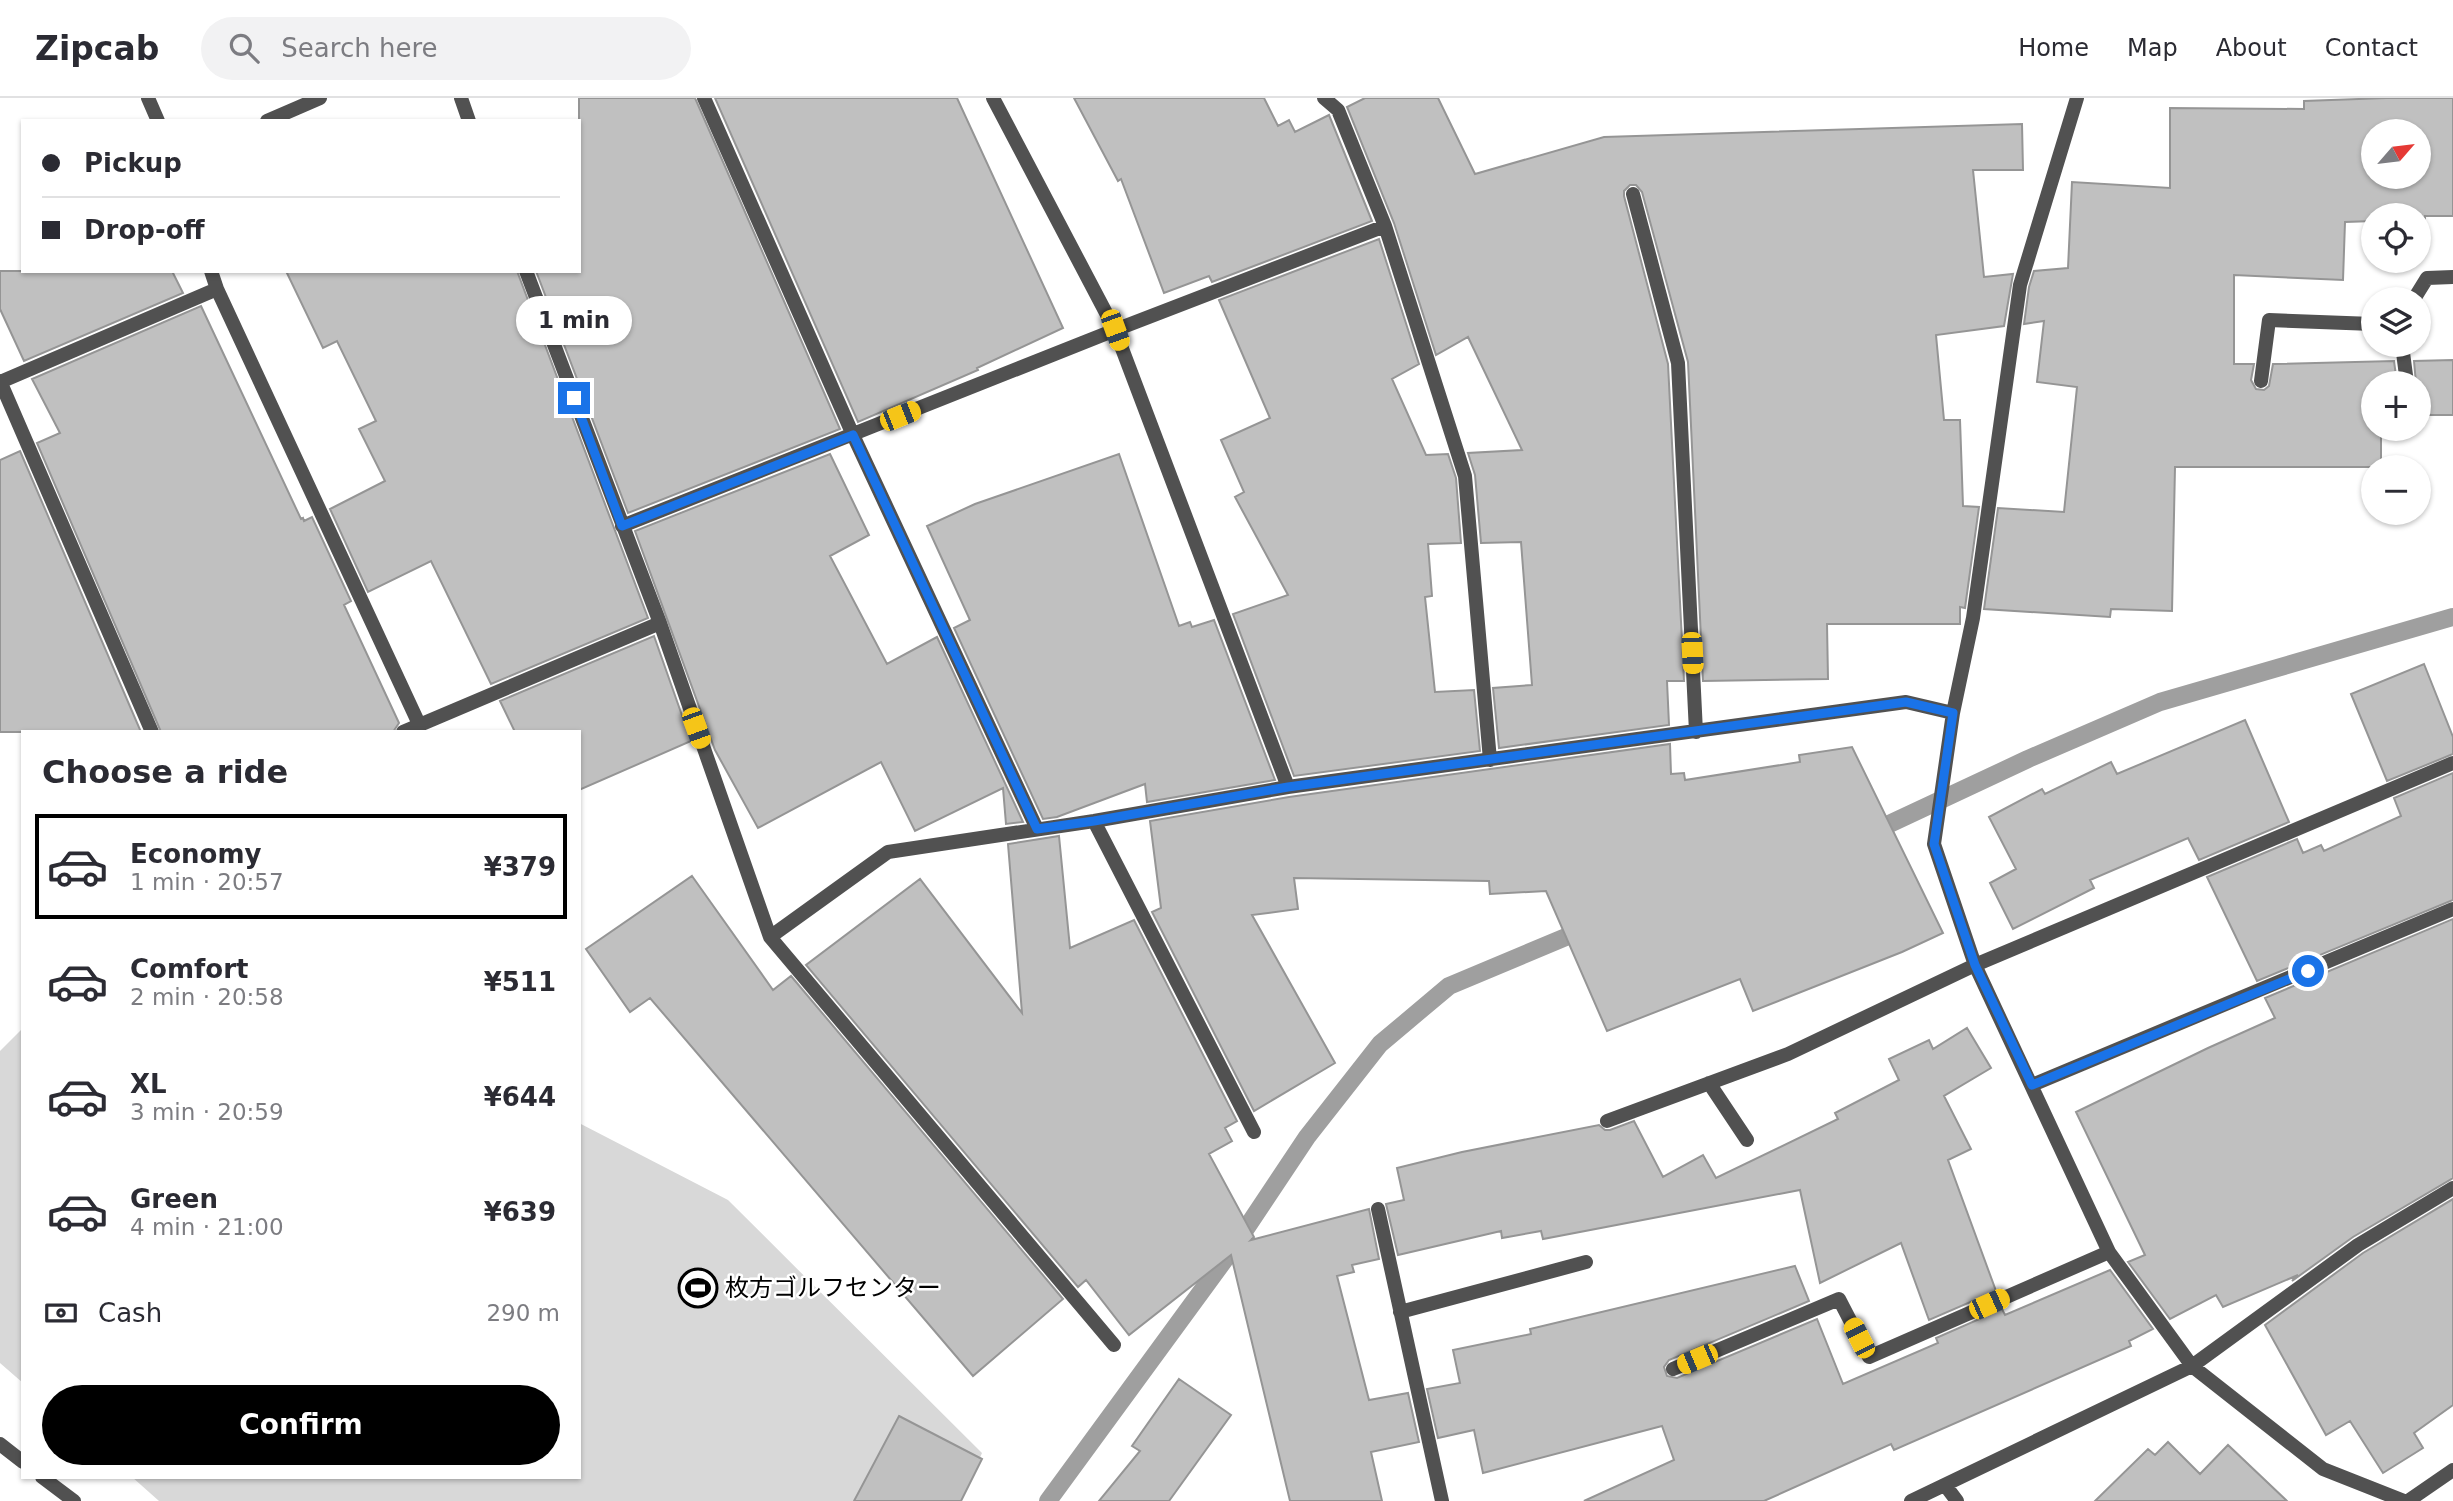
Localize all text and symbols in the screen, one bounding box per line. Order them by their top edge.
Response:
search box [201,17,691,80]
text: Zipcab [35,29,159,68]
icon: search [225,29,263,67]
text: Search here [281,33,438,63]
text: Home [2018,34,2089,62]
text: Map [2127,34,2178,62]
text: About [2216,34,2287,62]
text: Contact [2325,34,2418,62]
north arrow [2361,119,2431,189]
map controls [2361,119,2431,525]
text: Pickup [84,148,182,178]
button: locate [2361,203,2431,273]
text: Drop-off [84,215,205,245]
button: layers [2361,287,2431,357]
callout: 1 min [516,296,632,345]
text: 1 min [538,307,610,333]
car [1098,307,1133,353]
button: + [2361,371,2431,441]
route end [558,382,590,414]
car [877,398,924,434]
button: − [2361,455,2431,525]
car [1681,631,1704,675]
car [679,705,714,751]
text: Choose a ride [42,753,288,791]
icon: car [46,835,109,898]
text: Economy [130,839,261,869]
text: ¥379 [484,852,556,882]
text: 1 min · 20:57 [130,869,284,895]
icon: car [46,950,109,1013]
text: Comfort [130,954,248,984]
route start [2292,955,2324,987]
text: ¥511 [484,967,556,997]
text: 2 min · 20:58 [130,984,284,1010]
icon: car [46,1065,109,1128]
text: XL [130,1069,167,1099]
text: ¥644 [484,1082,556,1112]
text: 3 min · 20:59 [130,1099,284,1125]
icon: car [46,1180,109,1243]
text: Green [130,1184,218,1214]
text: ¥639 [484,1197,556,1227]
text: 4 min · 21:00 [130,1214,284,1240]
sports icon: 枚方ゴルフセンター [677,1267,719,1309]
place label: 枚方ゴルフセンター [725,1274,941,1302]
car [1966,1286,2013,1322]
icon: cash [42,1294,80,1332]
text: Cash [98,1298,162,1328]
text: 290 m [486,1300,560,1326]
car [1841,1315,1878,1361]
car [1674,1341,1721,1377]
button: Confirm [42,1385,560,1465]

